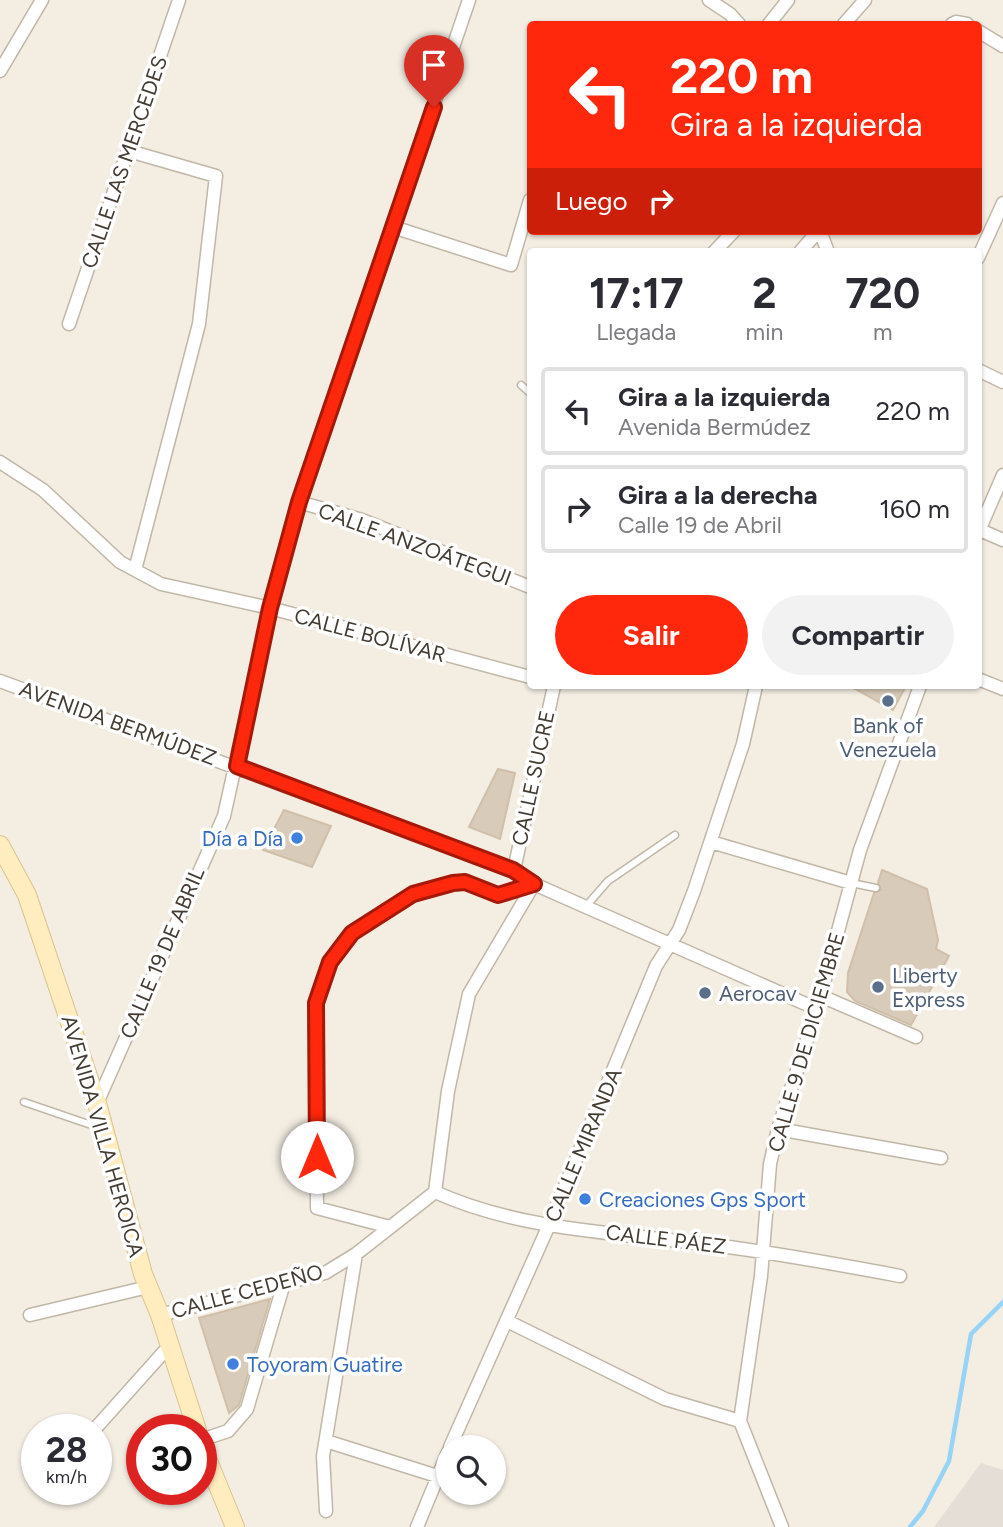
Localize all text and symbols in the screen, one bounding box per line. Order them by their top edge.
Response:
pin [404,35,464,107]
icon: arrive [415,46,453,84]
text: 220 m [670,46,813,105]
icon: left [555,49,646,140]
street label: CALLE LAS MERCEDES [76,53,172,271]
text: Gira a la izquierda [670,106,923,144]
icon: right [642,182,680,220]
text: Luego [555,185,628,217]
text: 17:17 [589,268,684,319]
text: 2 [752,268,777,319]
text: 720 [845,268,920,319]
text: Llegada [596,318,676,346]
text: min [746,318,783,346]
text: m [873,318,892,346]
text: Gira a la izquierda [618,381,830,413]
icon: left [559,392,597,430]
text: 220 m [876,395,950,427]
text: Avenida Bermúdez [618,413,811,441]
text: Gira a la derecha [618,479,818,511]
icon: right [559,490,597,528]
text: 160 m [879,493,950,525]
street label: CALLE ANZOÁTEGUI [315,497,515,591]
text: Calle 19 de Abril [618,511,782,539]
button: Salir [555,595,748,675]
button: Compartir [762,595,954,675]
street label: CALLE BOLÍVAR [292,603,448,667]
street label: AVENIDA BERMÚDEZ [16,676,220,770]
marker: Bank of Venezuela [880,693,896,709]
street label: CALLE SUCRE [507,708,559,848]
place label: Bank of Venezuela [839,713,937,762]
place label: Día a Día [202,826,283,851]
marker: Día a Día [289,830,305,846]
street label: CALLE 19 DE ABRIL [115,864,209,1042]
street label: CALLE 9 DE DICIEMBRE [763,929,849,1155]
place label: Liberty Express [892,963,965,1012]
marker: Liberty Express [870,979,886,995]
place label: Aerocav [719,981,797,1006]
marker: Aerocav [697,985,713,1001]
street label: AVENIDA VILLA HEROICA [56,1012,150,1260]
street label: CALLE MIRANDA [539,1064,627,1226]
position arrow [280,1120,354,1194]
place label: Creaciones Gps Sport [599,1187,806,1212]
marker: Creaciones Gps Sport [577,1191,593,1207]
street label: CALLE PÁEZ [604,1219,728,1259]
street label: CALLE CEDEÑO [169,1259,325,1323]
place label: Toyoram Guatire [247,1352,403,1377]
marker: Toyoram Guatire [225,1356,241,1372]
speed limit sign: 30 [126,1414,217,1505]
text: 28 [46,1429,87,1471]
map controls [436,1435,506,1505]
button: search [436,1435,506,1505]
text: km/h [46,1466,87,1488]

